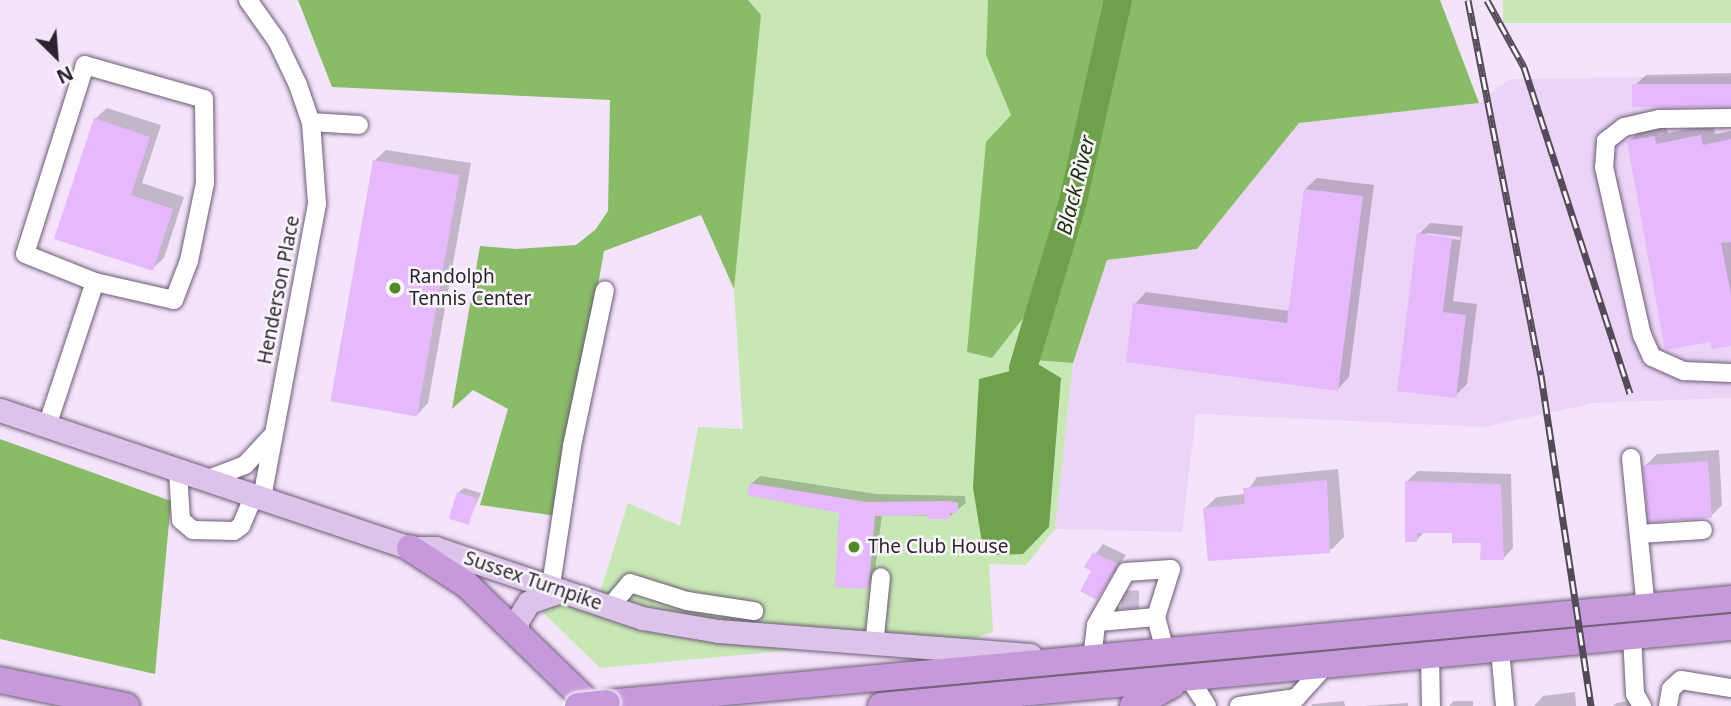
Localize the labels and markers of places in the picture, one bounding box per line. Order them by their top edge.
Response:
place label: Randolph Tennis Center [409,266,531,310]
marker: Randolph Tennis Center [387,280,403,296]
place label: The Club House [868,536,1008,558]
marker: The Club House [846,539,862,555]

